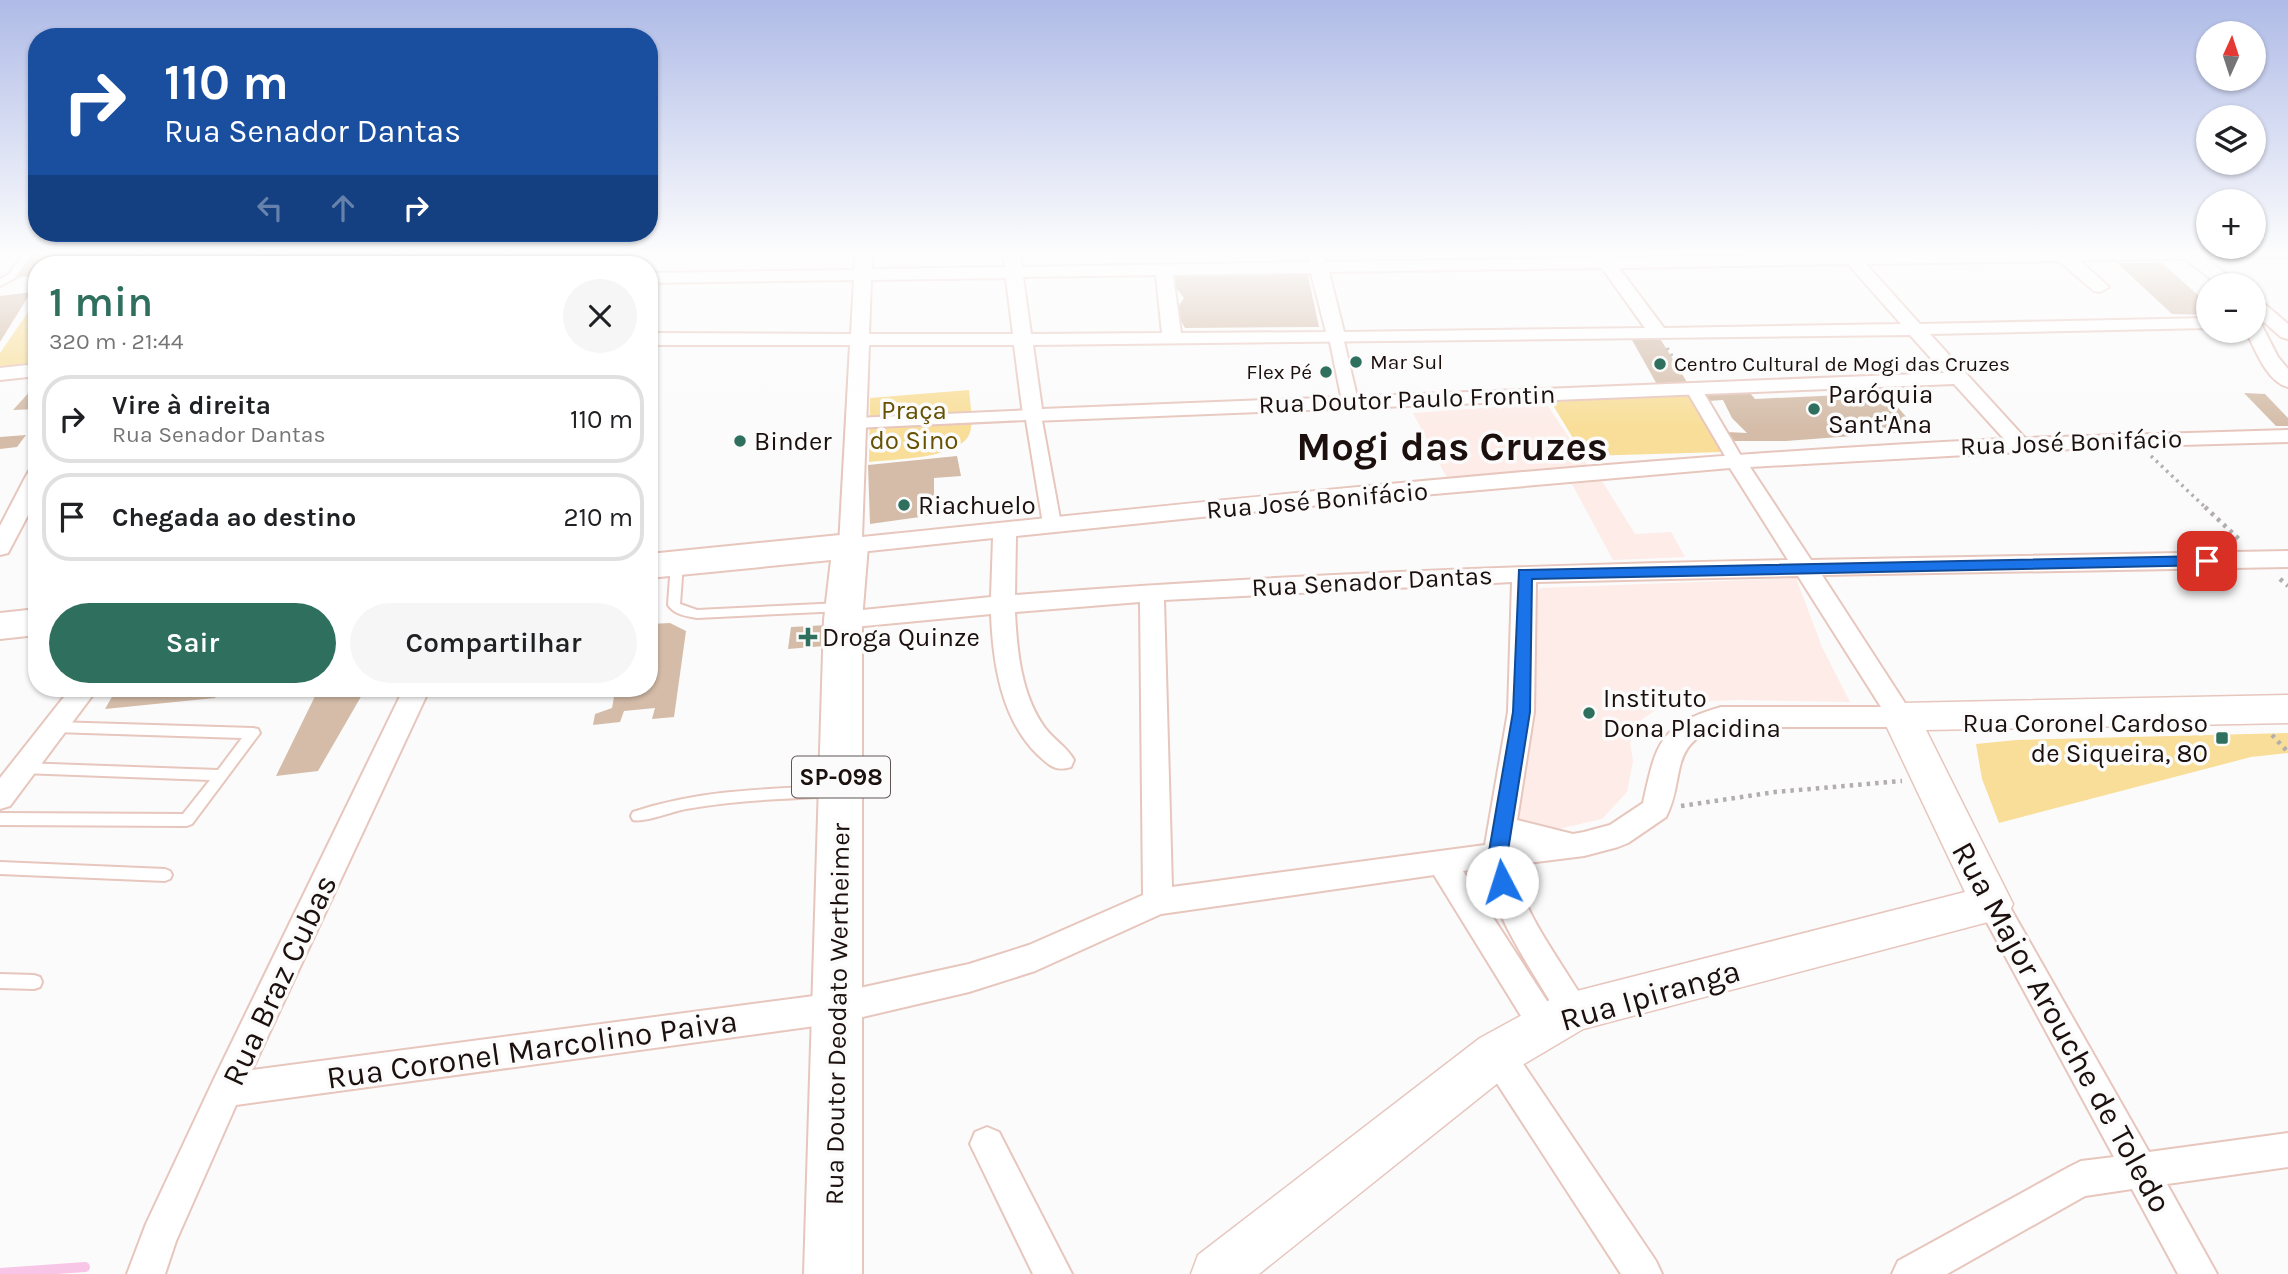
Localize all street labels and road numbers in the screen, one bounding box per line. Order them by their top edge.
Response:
street label: Rua Doutor Paulo Frontin [1258,379,1556,420]
street label: Rua José Bonifácio [1959,423,2183,462]
street label: Rua José Bonifácio [1205,475,1429,526]
street label: Rua Senador Dantas [1251,560,1493,603]
road number: SP-098 [792,756,890,798]
street label: Rua Doutor Deodato Wertheimer [819,822,856,1205]
street label: Rua Major Arouche de Toledo [1944,835,2179,1219]
street label: Rua Braz Cubas [214,869,344,1092]
street label: Rua Ipiranga [1556,952,1744,1039]
street label: Rua Coronel Marcolino Paiva [324,1002,740,1097]

